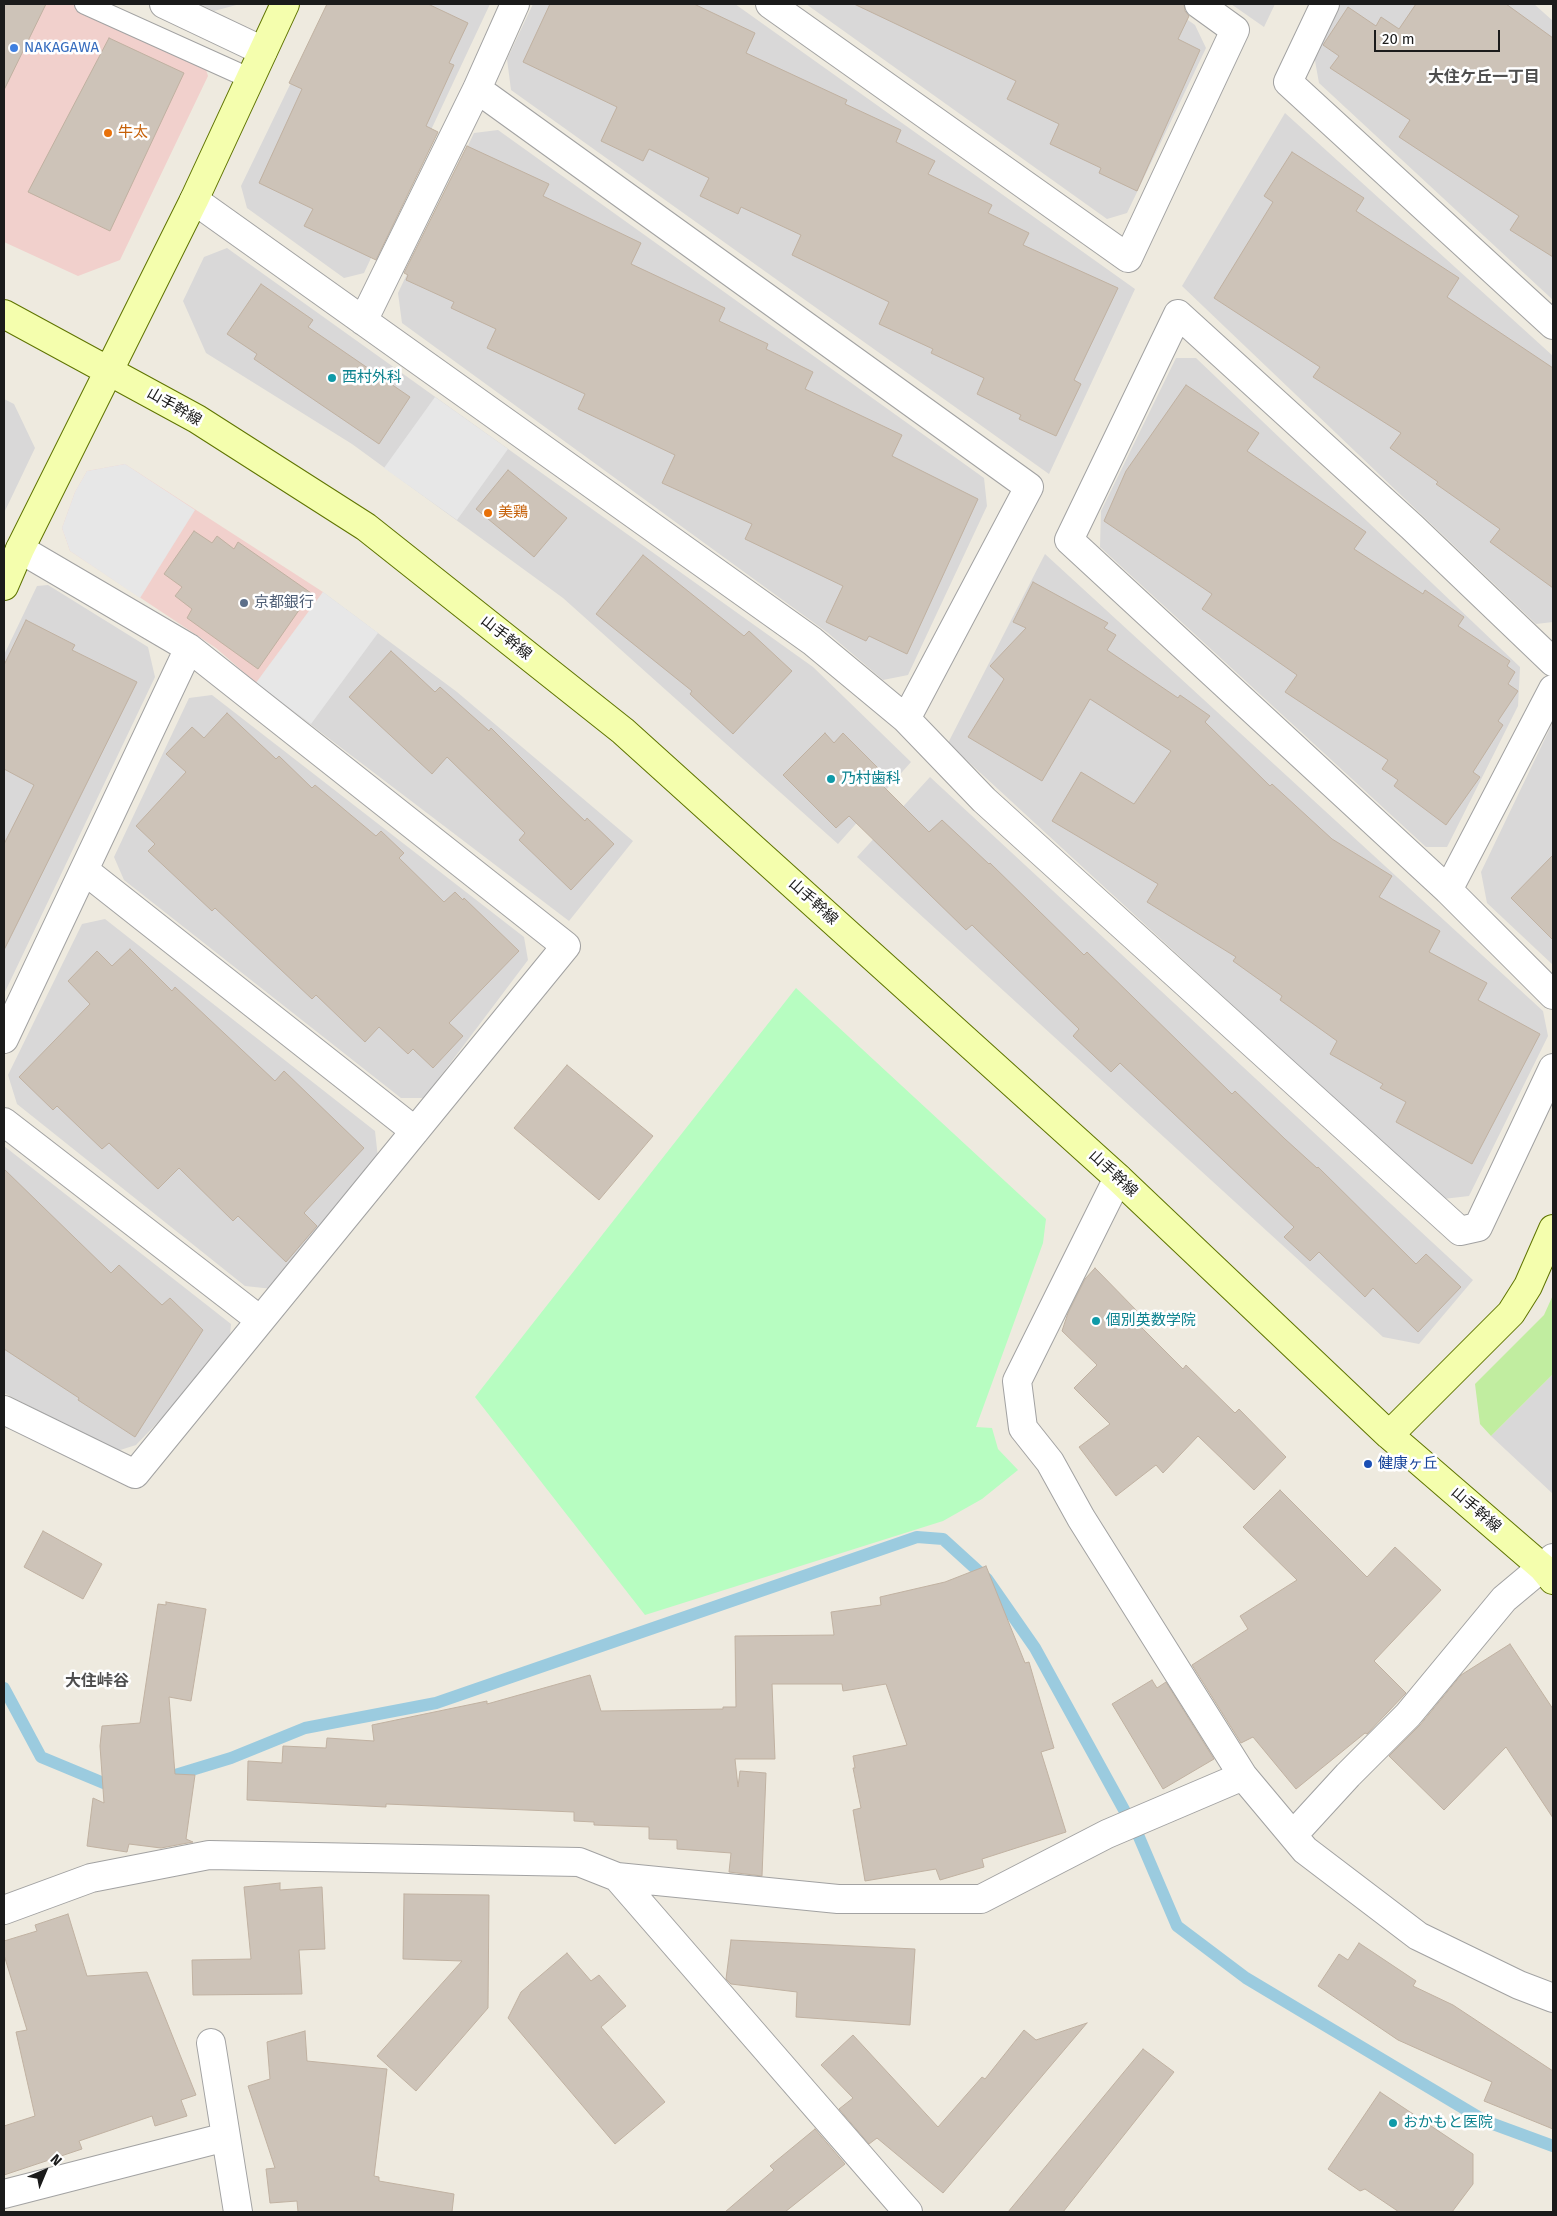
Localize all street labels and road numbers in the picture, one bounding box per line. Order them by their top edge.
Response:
street label: 山手幹線 [144,384,204,430]
street label: 山手幹線 [477,612,535,664]
street label: 山手幹線 [785,875,841,929]
street label: 山手幹線 [1085,1147,1141,1201]
street label: 山手幹線 [1447,1484,1505,1536]

